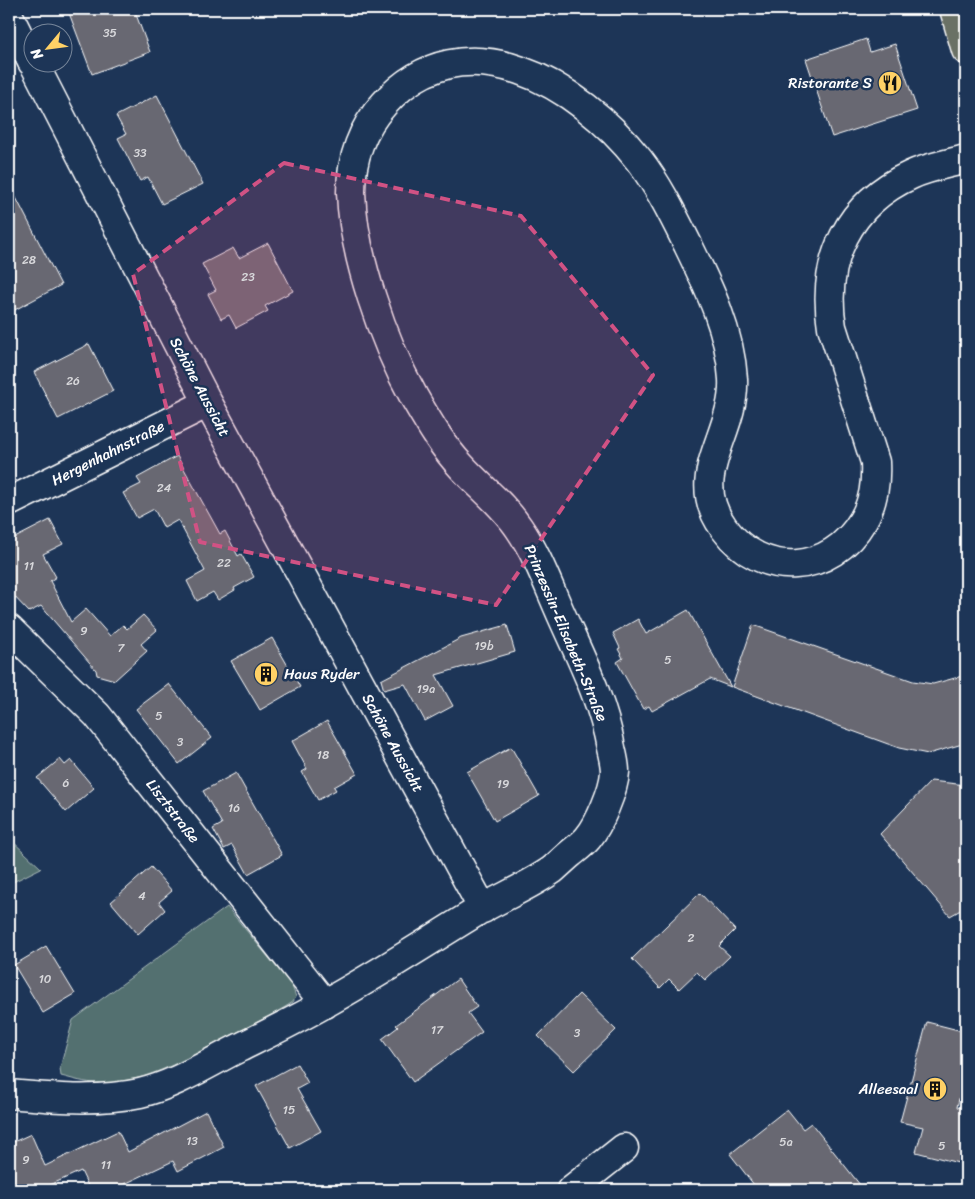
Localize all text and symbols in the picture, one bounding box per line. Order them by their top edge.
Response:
north arrow [22,22,72,72]
house number: 35 [103,22,117,44]
text: N [24,43,51,65]
place label: Ristorante S [788,70,873,96]
restaurant icon: Ristorante S [877,70,903,96]
house number: 33 [133,142,147,164]
house number: 28 [22,249,36,271]
house number: 23 [241,266,255,288]
street label: Schöne Aussicht [163,332,237,442]
house number: 26 [66,370,80,392]
street label: Hergenhahnstraße [47,413,170,493]
house number: 24 [157,477,172,499]
street label: Prinzessin-Elisabeth-Straße [517,540,615,726]
house number: 22 [217,552,231,574]
house number: 11 [24,555,34,577]
house number: 9 [80,620,88,642]
house number: 19b [474,635,494,657]
house number: 7 [118,637,126,659]
house number: 5 [664,649,672,671]
building icon: Haus Ryder [253,661,279,687]
place label: Haus Ryder [284,661,360,687]
house number: 19a [417,678,435,700]
street label: Schöne Aussicht [355,689,431,798]
house number: 5 [155,705,163,727]
house number: 3 [177,731,184,753]
house number: 18 [317,744,329,766]
house number: 6 [63,772,70,794]
street label: Lisztstraße [139,773,207,849]
house number: 19 [497,773,509,795]
house number: 16 [228,797,240,819]
house number: 4 [138,885,146,907]
house number: 2 [688,927,695,949]
house number: 10 [39,968,52,990]
house number: 17 [431,1019,444,1041]
house number: 3 [574,1022,581,1044]
place label: Alleesaal [858,1076,919,1102]
building icon: Alleesaal [922,1076,948,1102]
house number: 15 [283,1099,295,1121]
house number: 13 [186,1130,198,1152]
house number: 5a [779,1131,793,1153]
house number: 5 [938,1135,946,1157]
house number: 9 [22,1149,30,1171]
house number: 11 [101,1154,111,1176]

